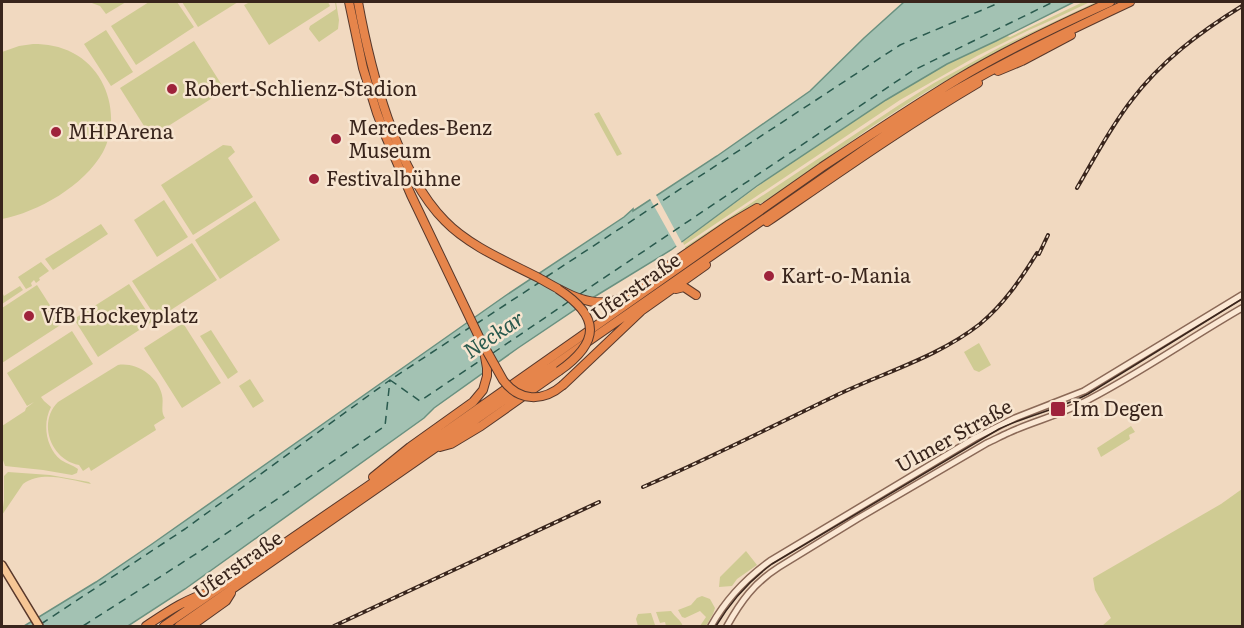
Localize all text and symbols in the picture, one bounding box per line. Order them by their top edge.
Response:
place label: Robert-Schlienz-Stadion [184,72,417,102]
marker: Robert-Schlienz-Stadion [165,82,179,96]
place label: Mercedes-Benz Museum [348,111,492,164]
place label: MHPArena [68,115,174,145]
marker: MHPArena [49,125,63,139]
marker: Mercedes-Benz Museum [329,132,343,146]
place label: Festivalbühne [326,162,461,192]
marker: Festivalbühne [307,172,321,186]
street label: Uferstraße [584,243,686,327]
place label: Kart-o-Mania [781,259,911,289]
marker: Kart-o-Mania [762,269,776,283]
place label: VfB Hockeyplatz [41,299,198,329]
water label: Neckar [456,301,529,365]
marker: VfB Hockeyplatz [22,309,36,323]
street label: Ulmer Straße [889,390,1017,479]
place label: Im Degen [1072,392,1163,422]
marker: Im Degen [1049,400,1067,418]
street label: Uferstraße [186,521,288,605]

